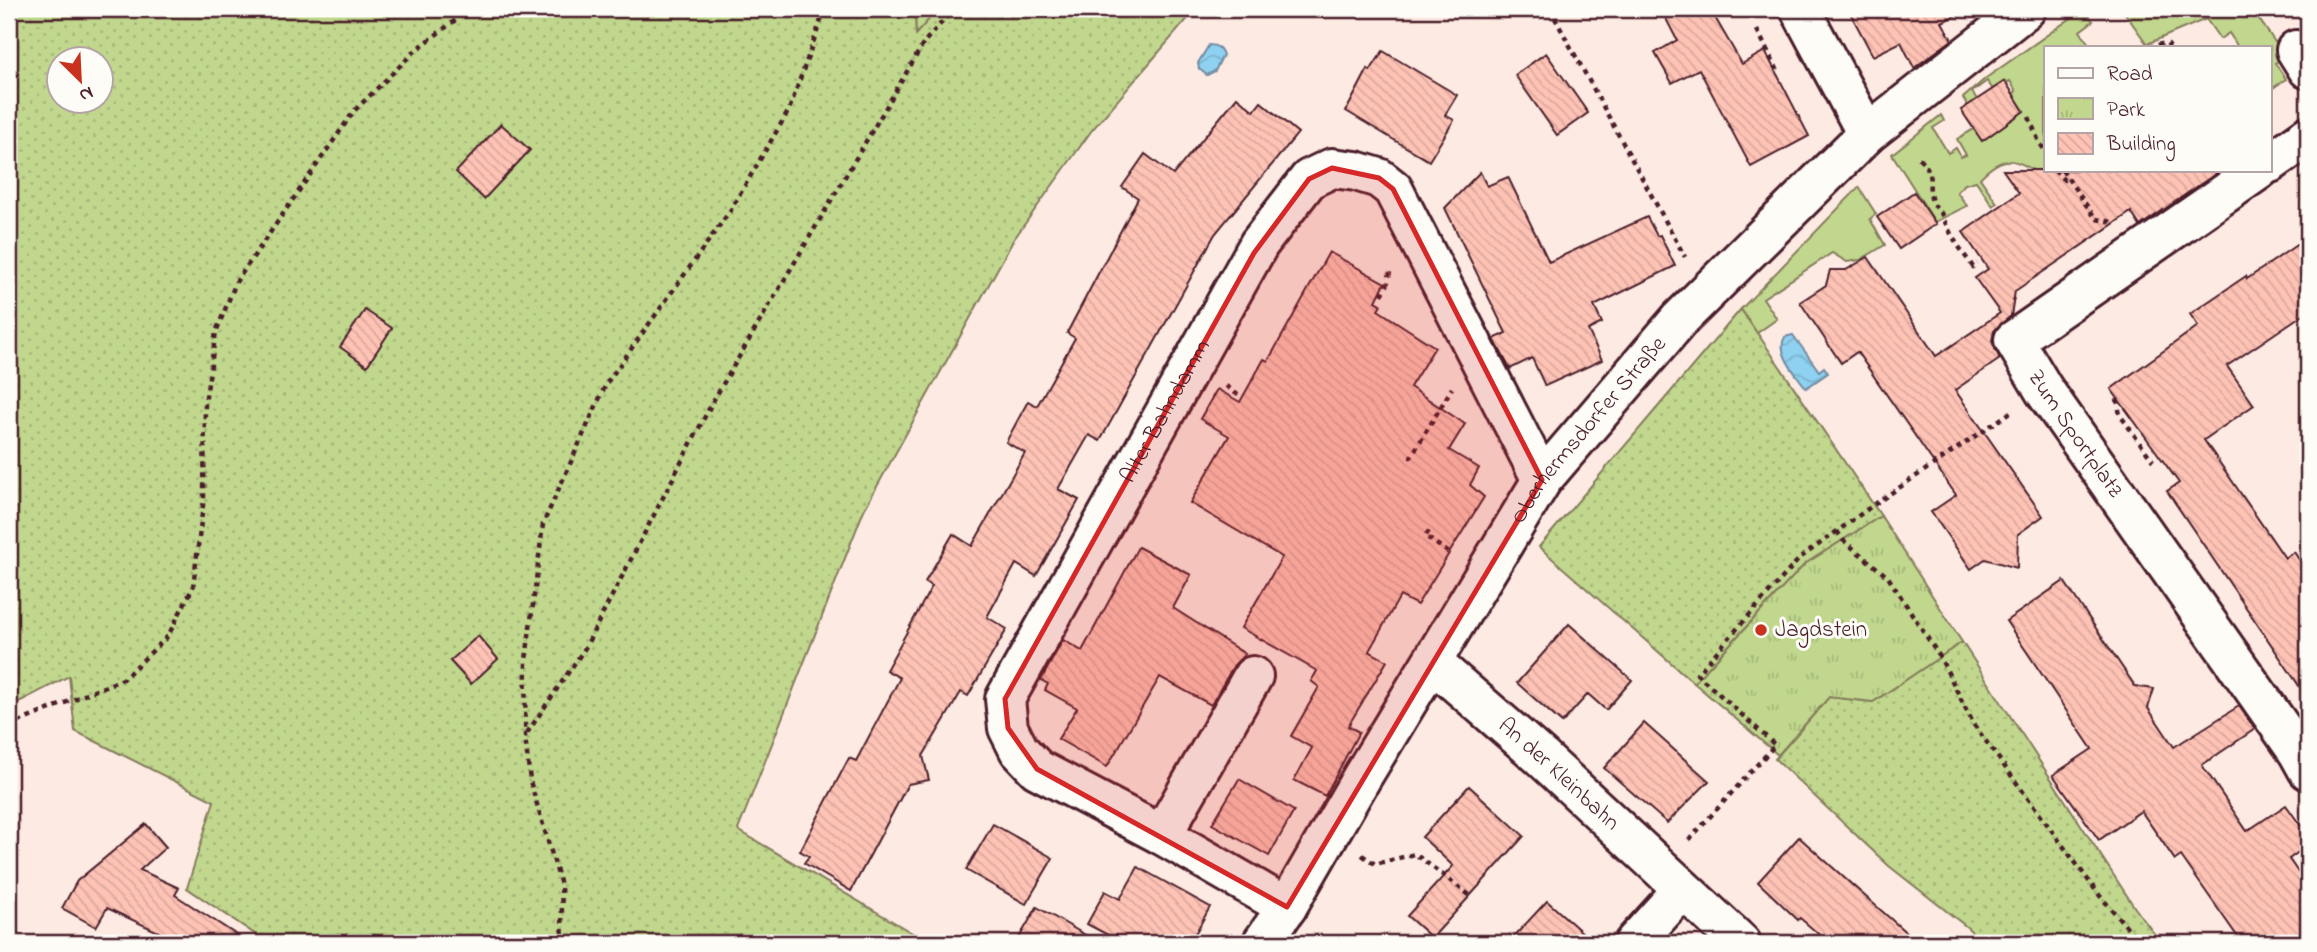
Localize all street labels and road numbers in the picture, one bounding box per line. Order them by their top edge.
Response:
street label: Oberhermsdorfer Straße [1503,329,1675,530]
street label: Alter Bahndamm [1112,333,1219,489]
street label: Zum Sportplatz [2019,363,2131,505]
street label: An der Kleinbahn [1490,710,1627,839]

